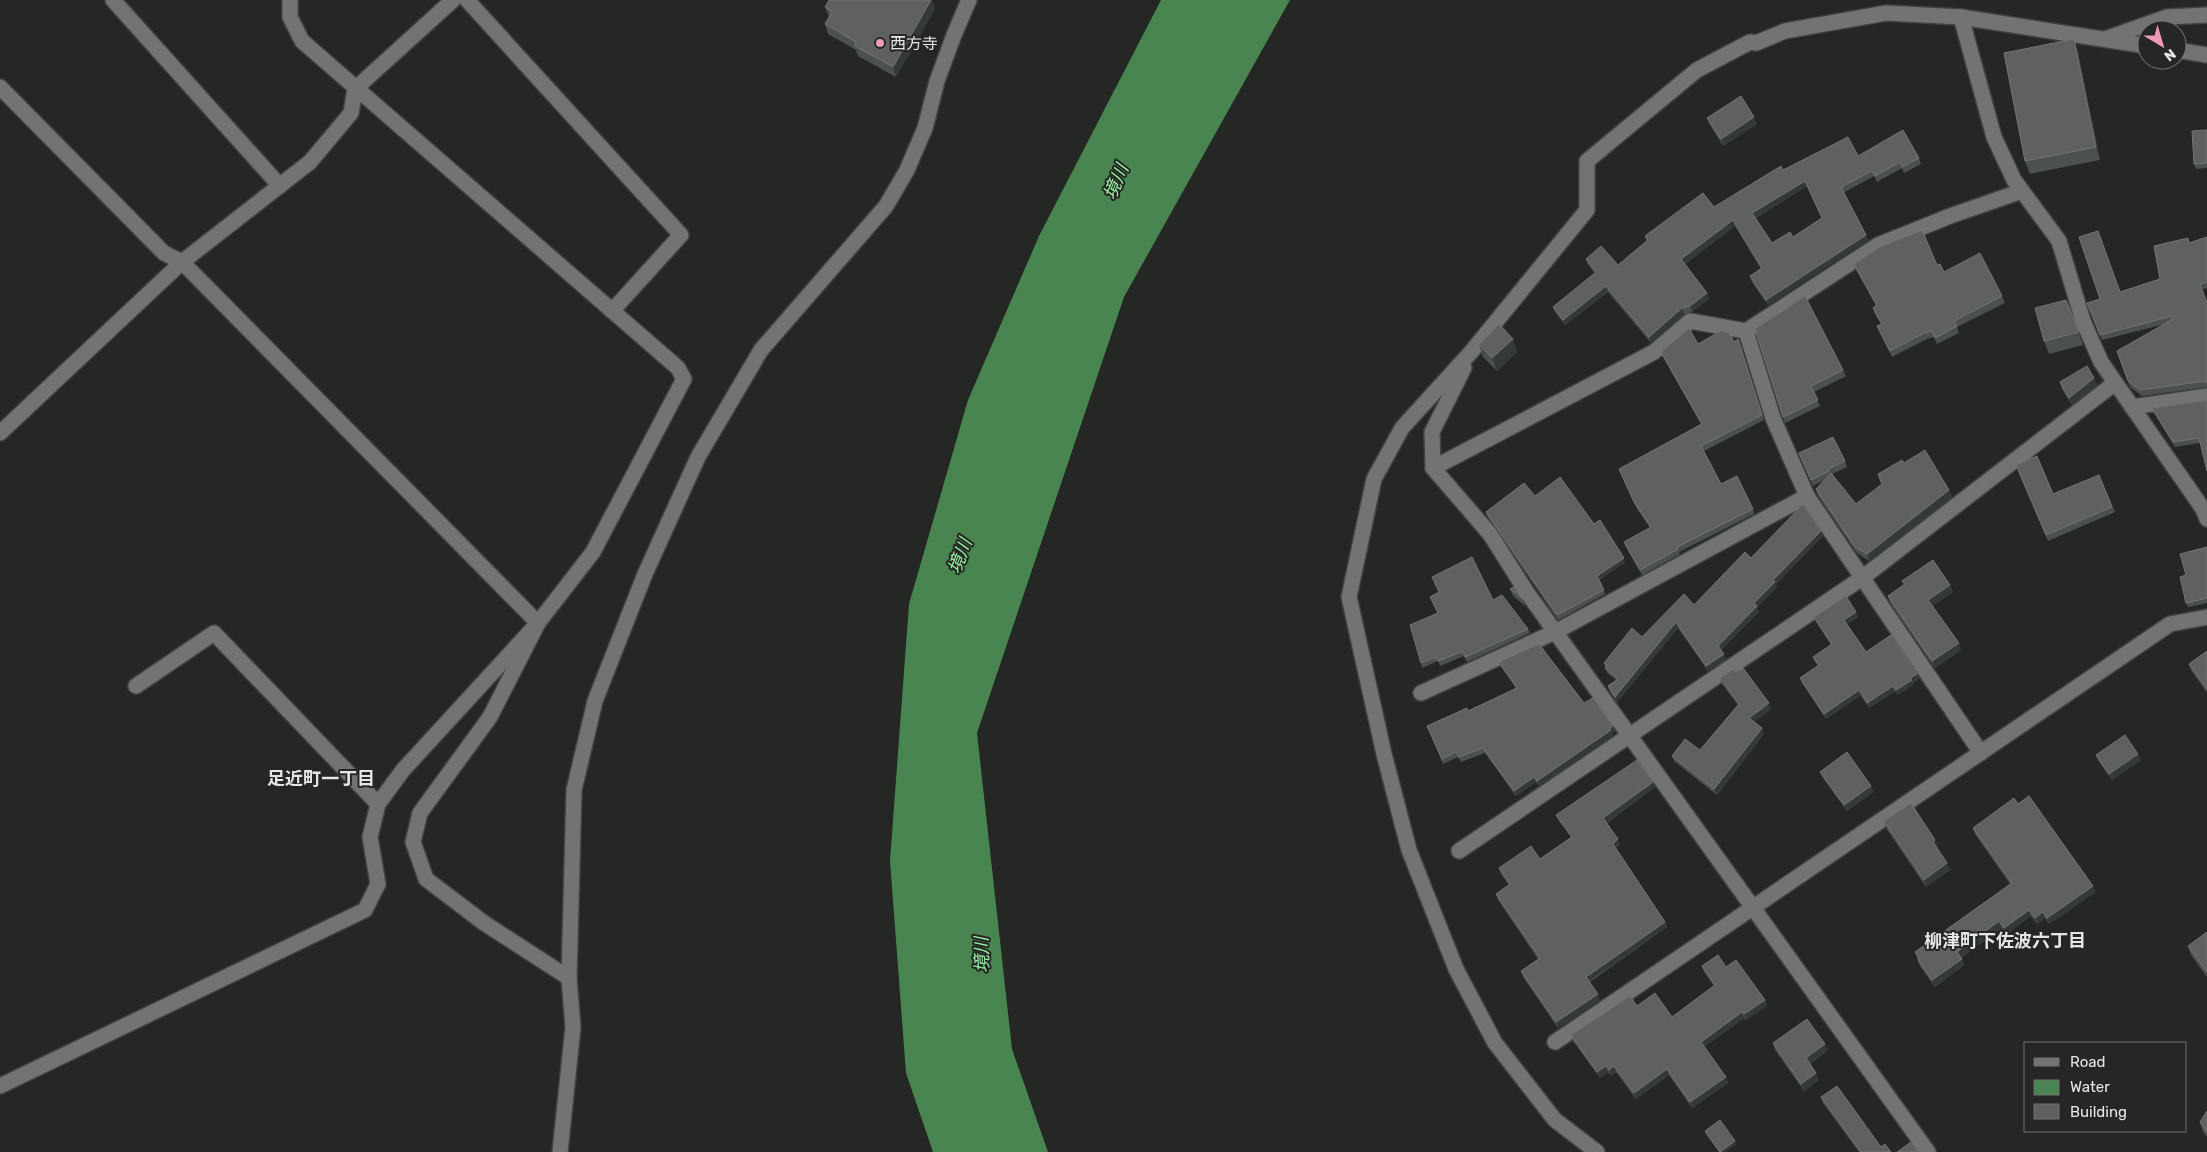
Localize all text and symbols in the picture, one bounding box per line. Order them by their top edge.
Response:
north arrow [2137,20,2187,70]
place label: 西方寺 [890,34,938,53]
marker: 西方寺 [874,37,886,49]
text: N [2160,45,2179,65]
water label: 境川 [1099,159,1134,203]
water label: 境川 [943,533,977,577]
district label: 足近町一丁目 [267,768,375,790]
district label: 柳津町下佐波六丁目 [1924,930,2086,952]
water label: 境川 [970,935,994,973]
legend [2024,1042,2187,1132]
text: Road [2070,1053,2106,1071]
text: Water [2070,1078,2110,1096]
text: Building [2070,1103,2127,1121]

